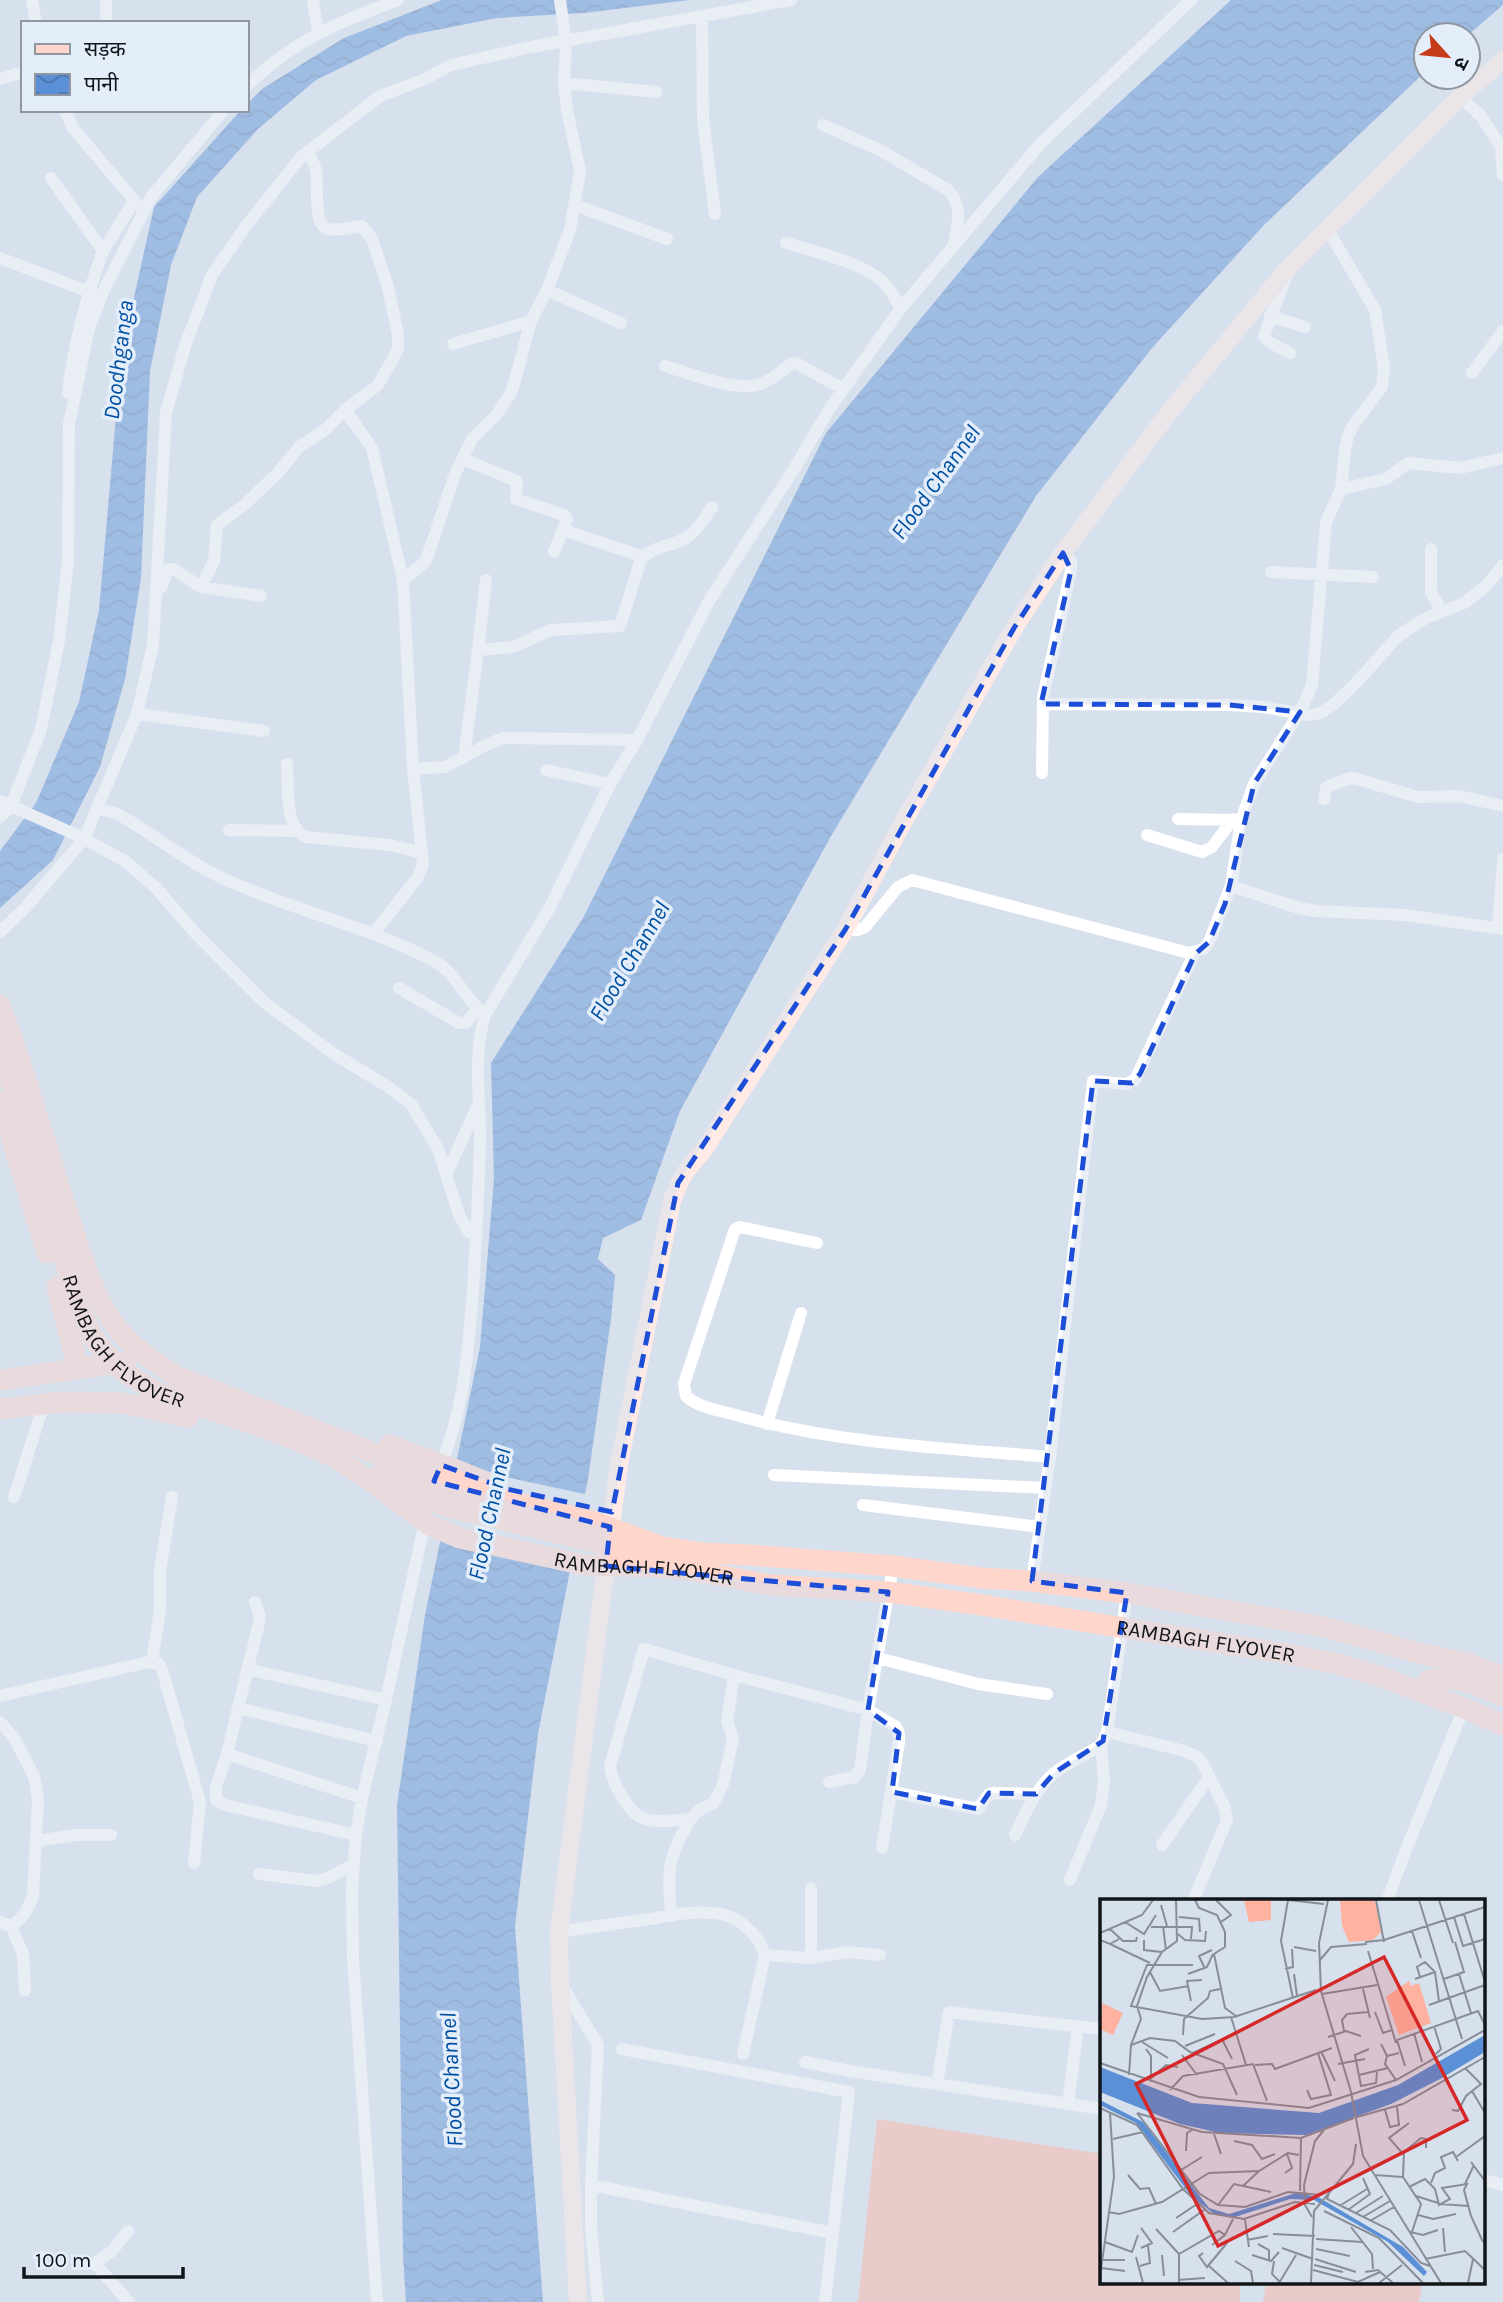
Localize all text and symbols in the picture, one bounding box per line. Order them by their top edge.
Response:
legend [21,21,248,112]
north arrow [1412,21,1482,91]
text: सड़क [84,37,126,61]
text: उ [1449,53,1474,74]
text: पानी [84,72,119,96]
water label: Doodhganga [98,299,139,421]
water label: Flood Channel [885,420,986,545]
water label: Flood Channel [583,896,676,1026]
street label: RAMBAGH FLYOVER [58,1272,188,1413]
water label: Flood Channel [462,1445,517,1583]
street label: RAMBAGH FLYOVER [552,1547,736,1590]
street label: RAMBAGH FLYOVER [1114,1615,1297,1667]
inset map [1100,1899,1486,2284]
water label: Flood Channel [434,2012,469,2148]
scale bar [24,2236,184,2280]
text: 100 m [35,2248,92,2272]

